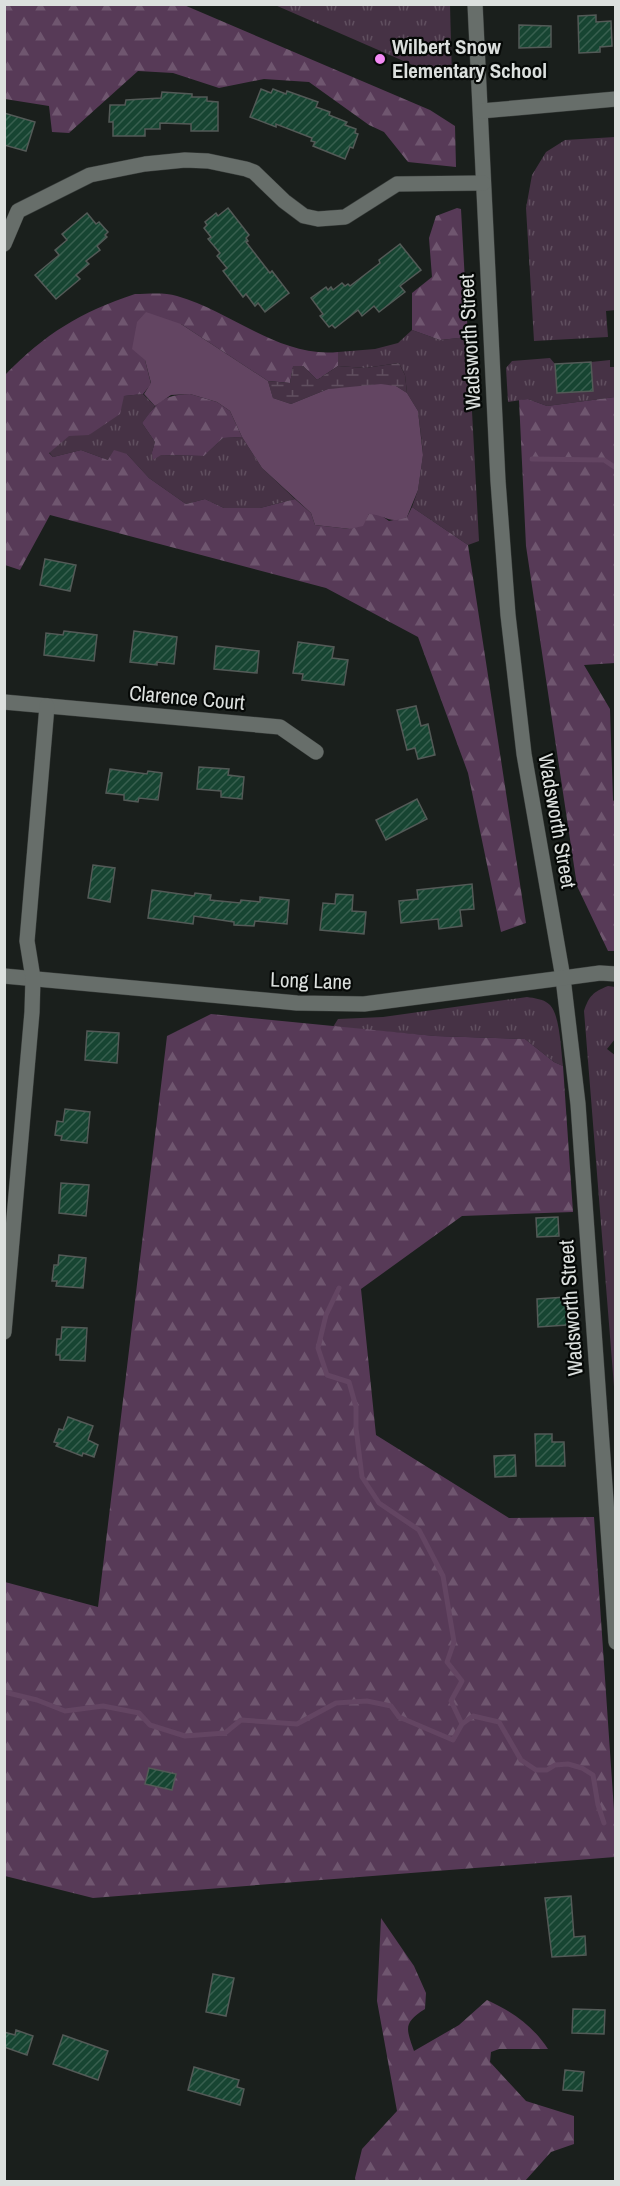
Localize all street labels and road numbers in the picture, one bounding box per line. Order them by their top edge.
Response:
street label: Wadsworth Street [451,273,488,411]
street label: Clarence Court [128,678,246,717]
street label: Wadsworth Street [531,751,584,891]
street label: Long Lane [270,965,352,996]
street label: Wadsworth Street [551,1239,590,1377]

